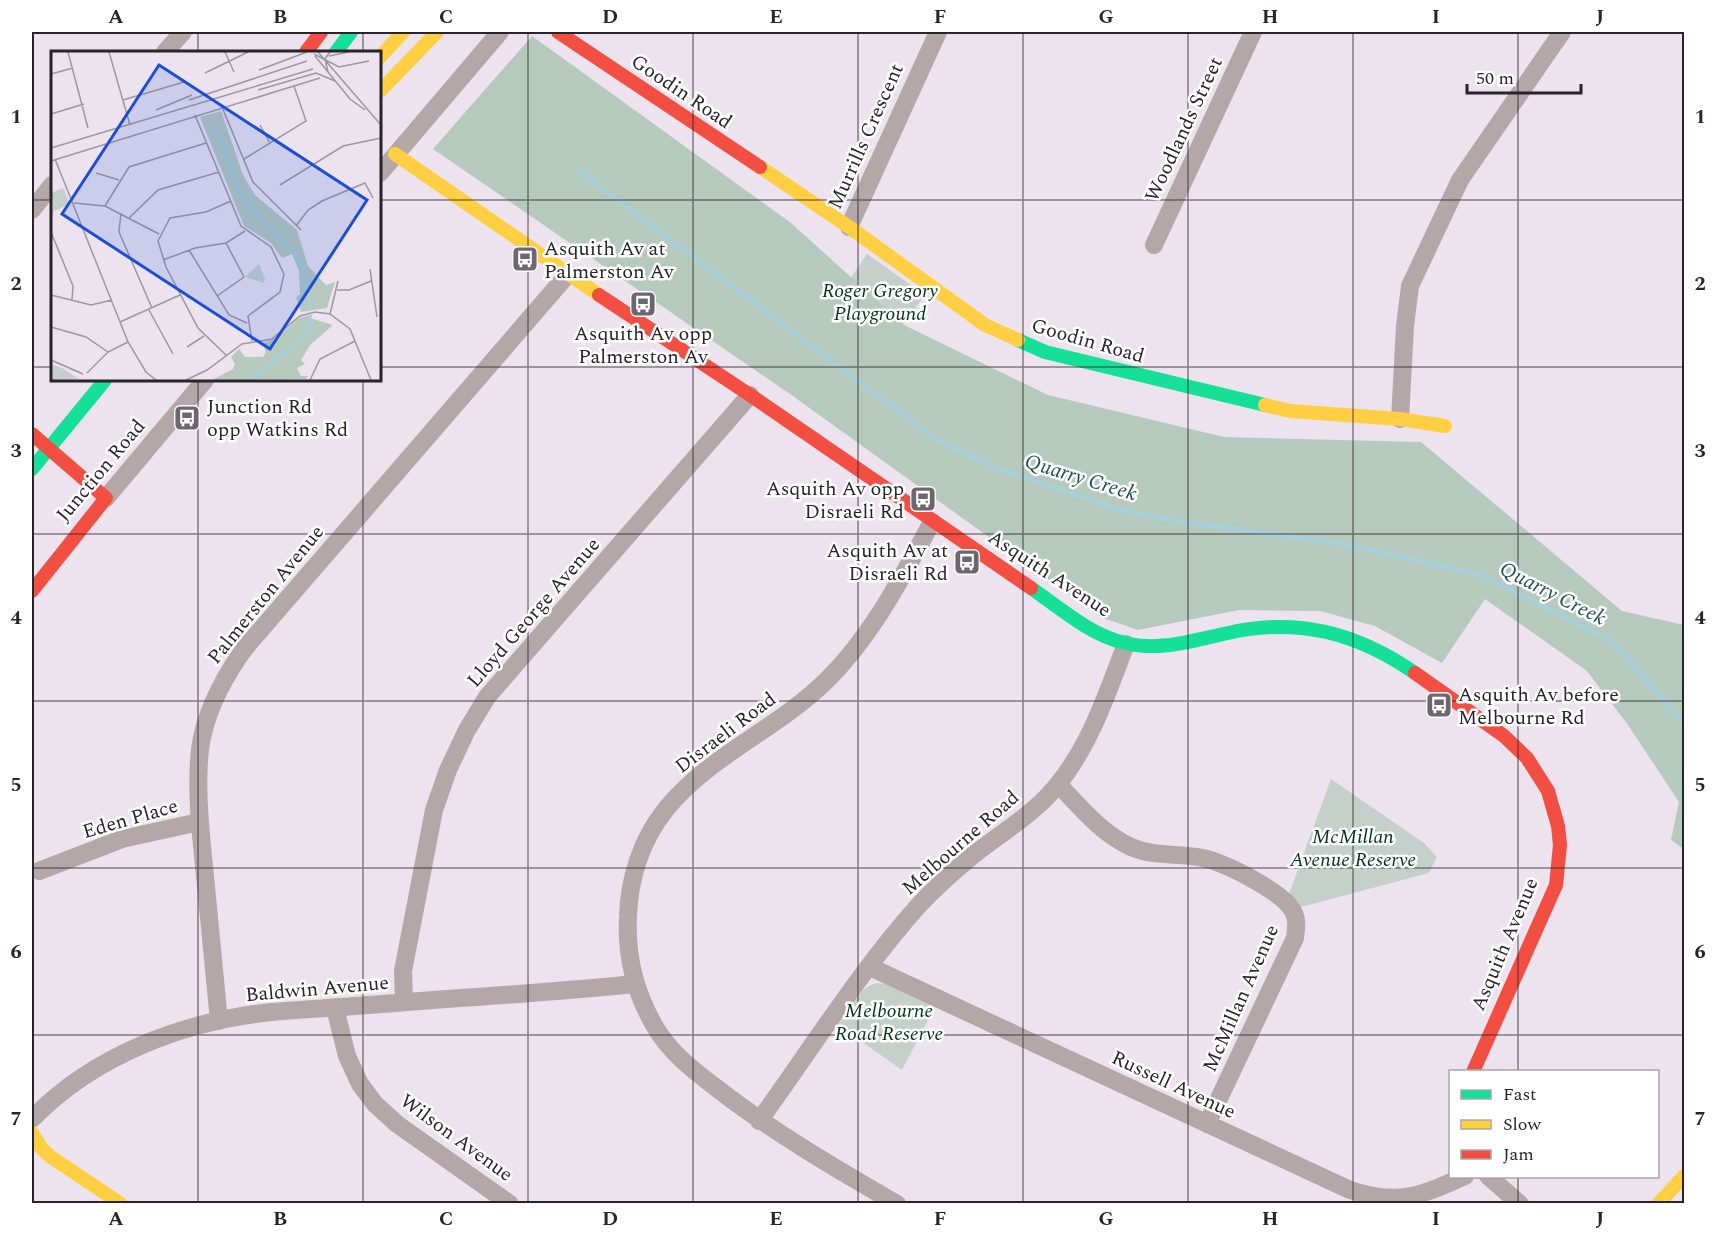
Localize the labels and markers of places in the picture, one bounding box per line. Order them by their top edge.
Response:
place label: Asquith Av at Palmerston Av [544,234,675,287]
bus stop icon: Asquith Av at Palmerston Av [510,244,540,274]
bus stop icon: Asquith Av opp Palmerston Av [628,289,658,319]
place label: Asquith Av opp Palmerston Av [574,319,712,372]
place label: Junction Rd opp Watkins Rd [207,392,348,445]
bus stop icon: Junction Rd opp Watkins Rd [172,403,202,433]
place label: Asquith Av opp Disraeli Rd [766,474,904,527]
bus stop icon: Asquith Av opp Disraeli Rd [908,484,938,514]
place label: Asquith Av at Disraeli Rd [827,536,948,589]
bus stop icon: Asquith Av at Disraeli Rd [952,547,982,577]
place label: Asquith Av before Melbourne Rd [1458,680,1619,733]
bus stop icon: Asquith Av before Melbourne Rd [1424,690,1454,720]

